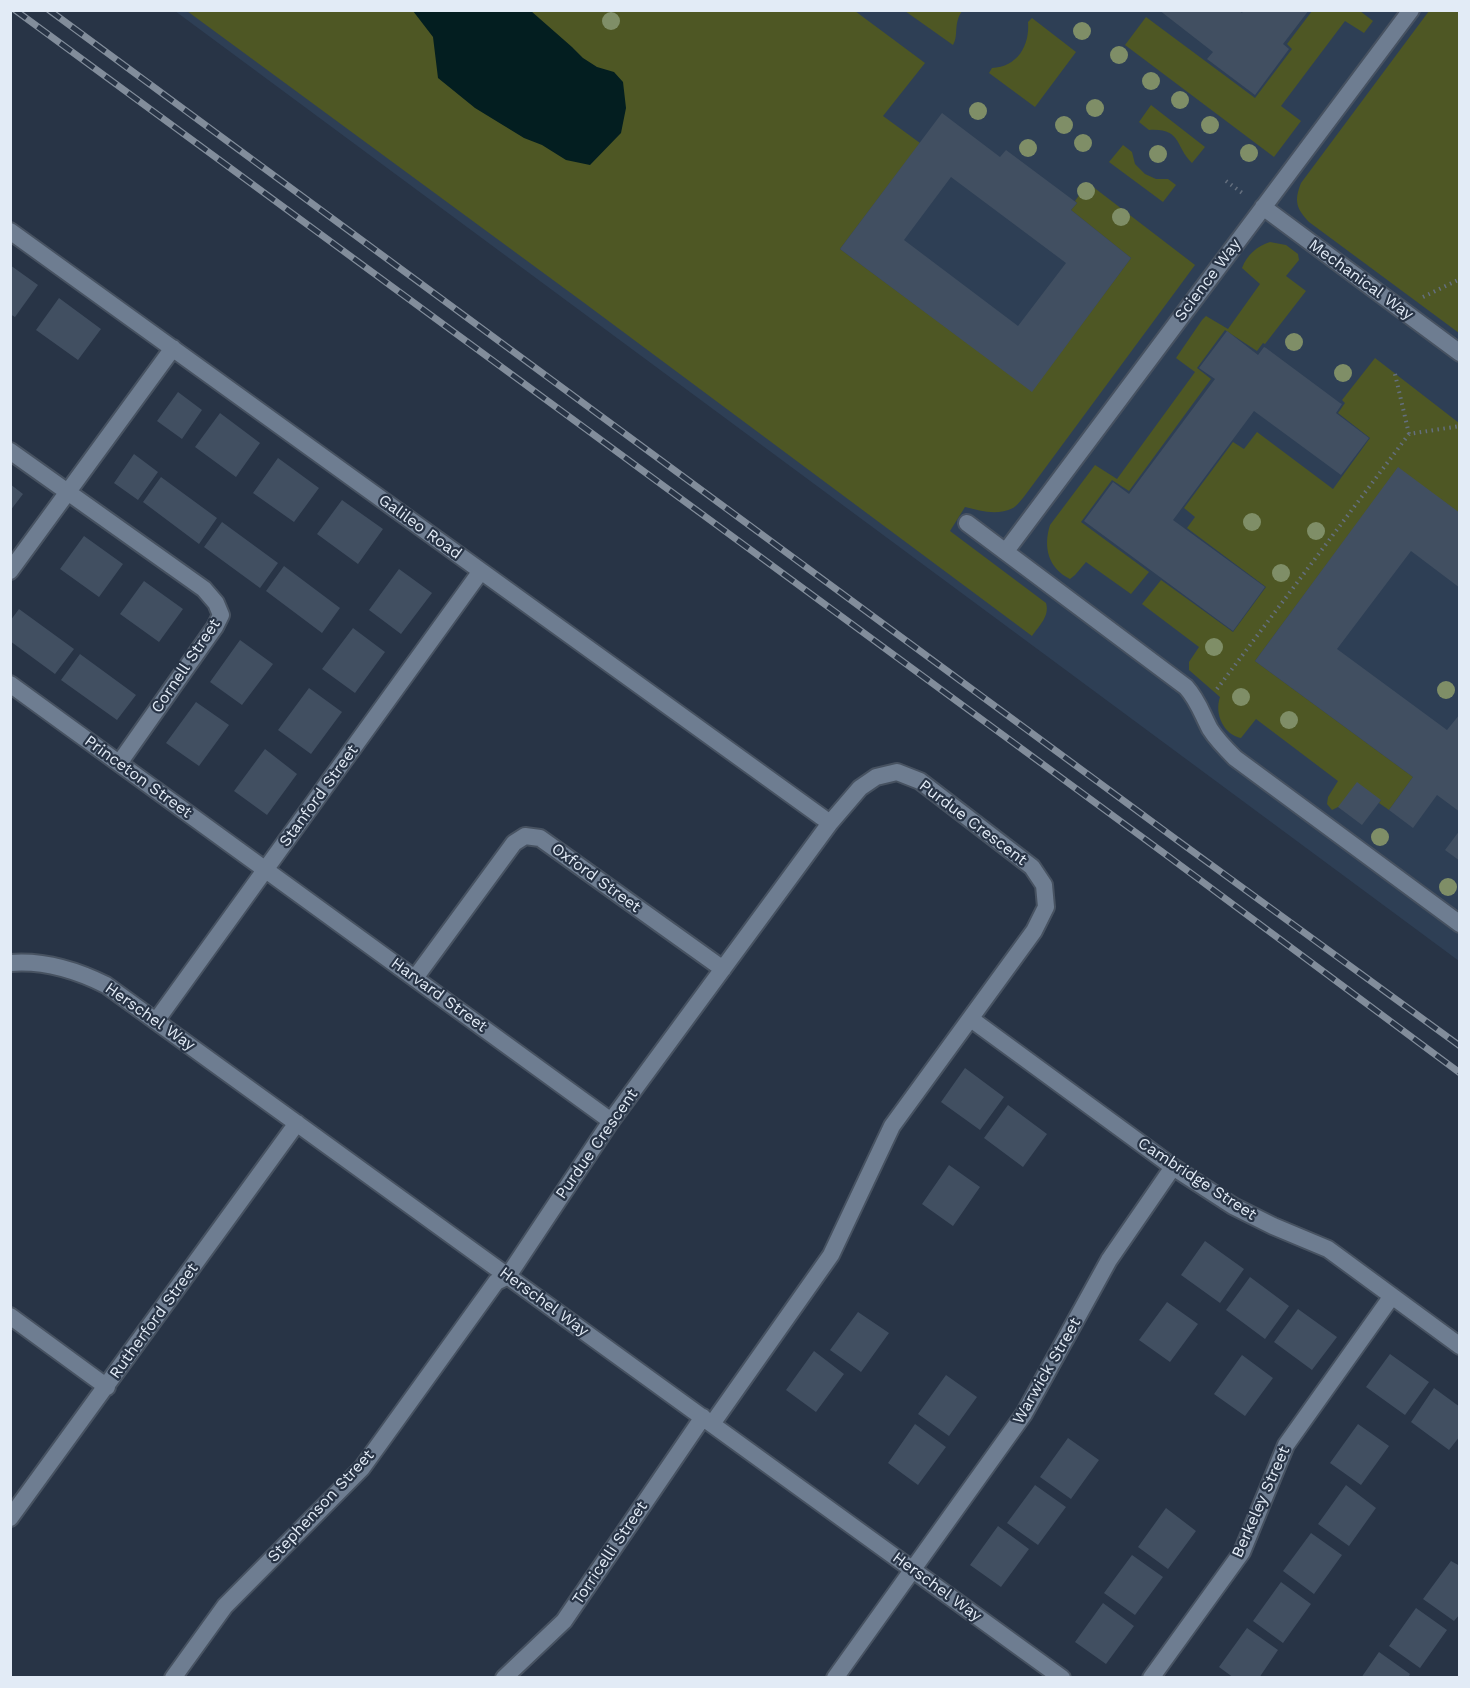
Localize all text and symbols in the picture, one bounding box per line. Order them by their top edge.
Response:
street label: Science Way [1171,235,1245,325]
street label: Mechanical Way [1305,236,1417,324]
street label: Galileo Road [375,490,465,564]
street label: Cornell Street [147,615,225,717]
street label: Princeton Street [80,732,196,822]
street label: Stanford Street [276,741,362,851]
street label: Purdue Crescent [915,776,1031,870]
street label: Oxford Street [548,839,644,917]
street label: Harvard Street [387,954,491,1036]
street label: Herschel Way [101,979,199,1055]
street label: Purdue Crescent [552,1085,642,1203]
street label: Cambridge Street [1134,1134,1260,1224]
street label: Rutherford Street [106,1259,202,1383]
street label: Herschel Way [496,1263,592,1341]
street label: Warwick Street [1009,1314,1085,1428]
street label: Berkeley Street [1228,1443,1294,1561]
street label: Stephenson Street [264,1446,378,1566]
street label: Torricelli Street [568,1498,652,1608]
street label: Herschel Way [889,1548,985,1626]

